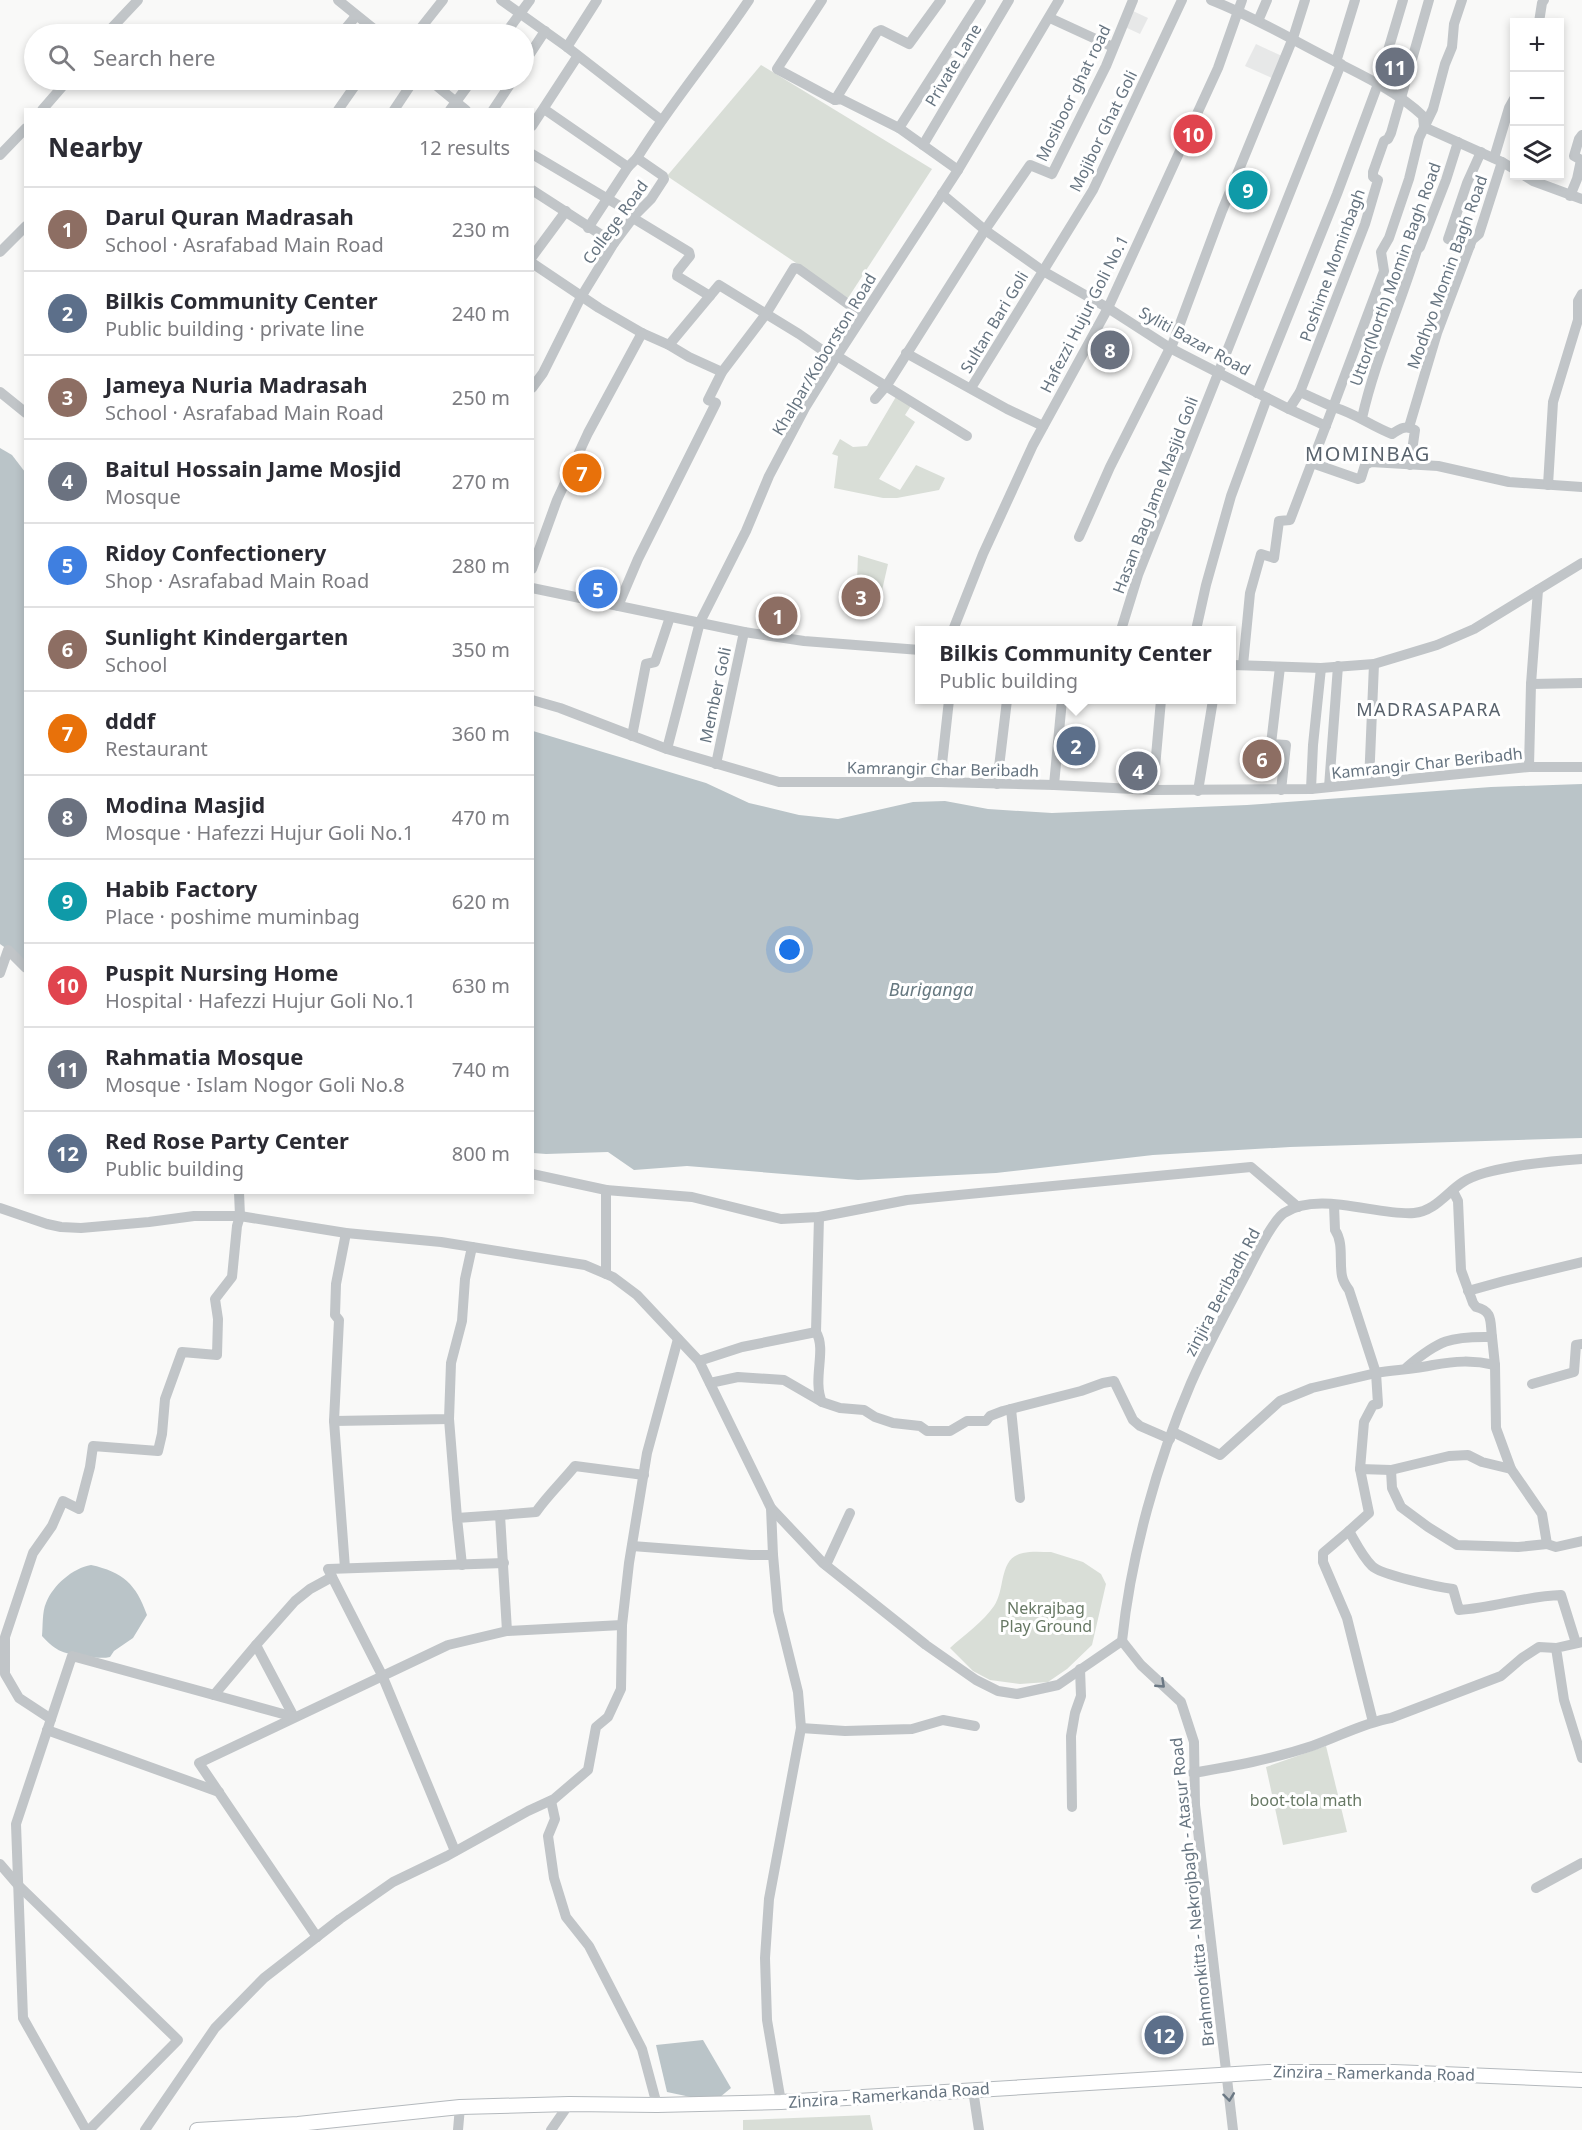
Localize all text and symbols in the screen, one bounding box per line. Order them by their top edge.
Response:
map controls [1510,18,1564,180]
button: + [1510,18,1564,72]
street label: Private Lane [920,20,986,110]
street label: Mosiboor ghat road [1030,21,1116,165]
search box [24,24,534,90]
icon: search [45,41,78,74]
text: Search here [93,42,215,72]
pin: 11 [1376,44,1414,90]
street label: Mojibor Ghat Goli [1064,67,1142,195]
button: − [1510,72,1564,126]
pin: 10 [1174,112,1212,156]
button: layers [1510,126,1564,180]
text: Nearby [48,129,143,165]
text: 12 results [419,134,510,161]
street label: Uttor(North) Momin Bagh Road [1344,159,1446,389]
pin: 9 [1228,168,1268,213]
street label: Modhyo Momin Bagh Road [1402,172,1492,372]
street label: College Road [577,176,653,268]
street label: Poshime Mominbagh [1294,186,1370,344]
text: Darul Quran Madrasah [105,201,354,231]
text: 1 [62,216,73,243]
text: 230 m [452,216,510,243]
text: School · Asrafabad Main Road [105,231,384,258]
street label: Hafezzi Hujur Goli No.1 [1035,231,1133,397]
street label: Sultan Bari Goli [955,267,1033,377]
street label: Khalpar/Koborston Road [767,269,881,439]
text: Bilkis Community Center [105,285,378,315]
text: 2 [62,300,73,327]
text: 240 m [452,300,510,327]
street label: Syliti Bazar Road [1135,301,1255,381]
text: Public building · private line [105,315,365,342]
pin: 8 [1090,328,1130,372]
text: Jameya Nuria Madrasah [105,369,367,399]
text: 3 [62,384,73,411]
text: 250 m [452,384,510,411]
street label: Hasan Bag Jame Masjid Goli [1107,393,1203,597]
text: School · Asrafabad Main Road [105,399,384,426]
district label: MOMINBAG [1305,440,1431,467]
pin: 7 [562,450,602,496]
text: Baitul Hossain Jame Mosjid [105,453,401,483]
text: 4 [62,468,73,495]
text: 270 m [452,468,510,495]
text: Mosque [105,483,181,510]
text: Ridoy Confectionery [105,537,326,567]
text: 5 [62,552,73,579]
text: 280 m [452,552,510,579]
pin: 5 [578,566,618,612]
text: Shop · Asrafabad Main Road [105,567,369,594]
pin: 3 [842,574,880,620]
pin: 1 [758,594,798,638]
text: Sunlight Kindergarten [105,621,348,651]
popup [915,626,1236,704]
text: 6 [62,636,73,663]
text: 350 m [452,636,510,663]
text: Bilkis Community Center [939,637,1212,667]
street label: Member Goli [694,645,736,745]
text: School [105,651,167,678]
text: Public building [939,667,1078,694]
district label: MADRASAPARA [1356,697,1502,721]
text: dddf [105,705,155,735]
text: 7 [62,720,73,747]
text: 360 m [452,720,510,747]
pin: 2 [1056,724,1096,768]
text: Restaurant [105,735,208,762]
pin: 6 [1242,736,1282,782]
street label: Kamrangir Char Beribadh [1330,742,1524,784]
pin: 4 [1118,748,1158,794]
street label: Kamrangir Char Beribadh [847,756,1039,782]
text: Modina Masjid [105,789,265,819]
text: 8 [62,804,73,831]
text: 470 m [452,804,510,831]
text: Mosque · Hafezzi Hujur Goli No.1 [105,819,414,846]
text: Habib Factory [105,873,257,903]
text: 9 [62,888,73,915]
text: 620 m [452,888,510,915]
text: Place · poshime muminbag [105,903,360,930]
your location [775,935,804,964]
text: Puspit Nursing Home [105,957,339,987]
text: 10 [56,972,79,999]
text: 630 m [452,972,510,999]
water label: Buriganga [889,977,973,1001]
text: Hospital · Hafezzi Hujur Goli No.1 [105,987,416,1014]
text: Rahmatia Mosque [105,1041,303,1071]
text: 11 [56,1056,79,1083]
text: 740 m [452,1056,510,1083]
text: Mosque · Islam Nogor Goli No.8 [105,1071,405,1098]
text: Red Rose Party Center [105,1125,349,1155]
text: 12 [56,1140,79,1167]
text: 800 m [452,1140,510,1167]
text: Public building [105,1155,244,1182]
street label: zinjira Beribadh Rd [1179,1224,1265,1360]
park label: Nekrajbag Play Ground [1000,1597,1092,1637]
one-way arrow [1154,1676,1165,1687]
street label: Brahmonkitta - Nekrojbagh - Atasur Road [1165,1737,1219,2047]
park label: boot-tola math [1250,1789,1362,1811]
pin: 12 [1144,2012,1184,2058]
street label: Zinzira - Ramerkanda Road [1273,2060,1475,2086]
street label: Zinzira - Ramerkanda Road [788,2077,990,2113]
one-way arrow [1222,2092,1234,2102]

